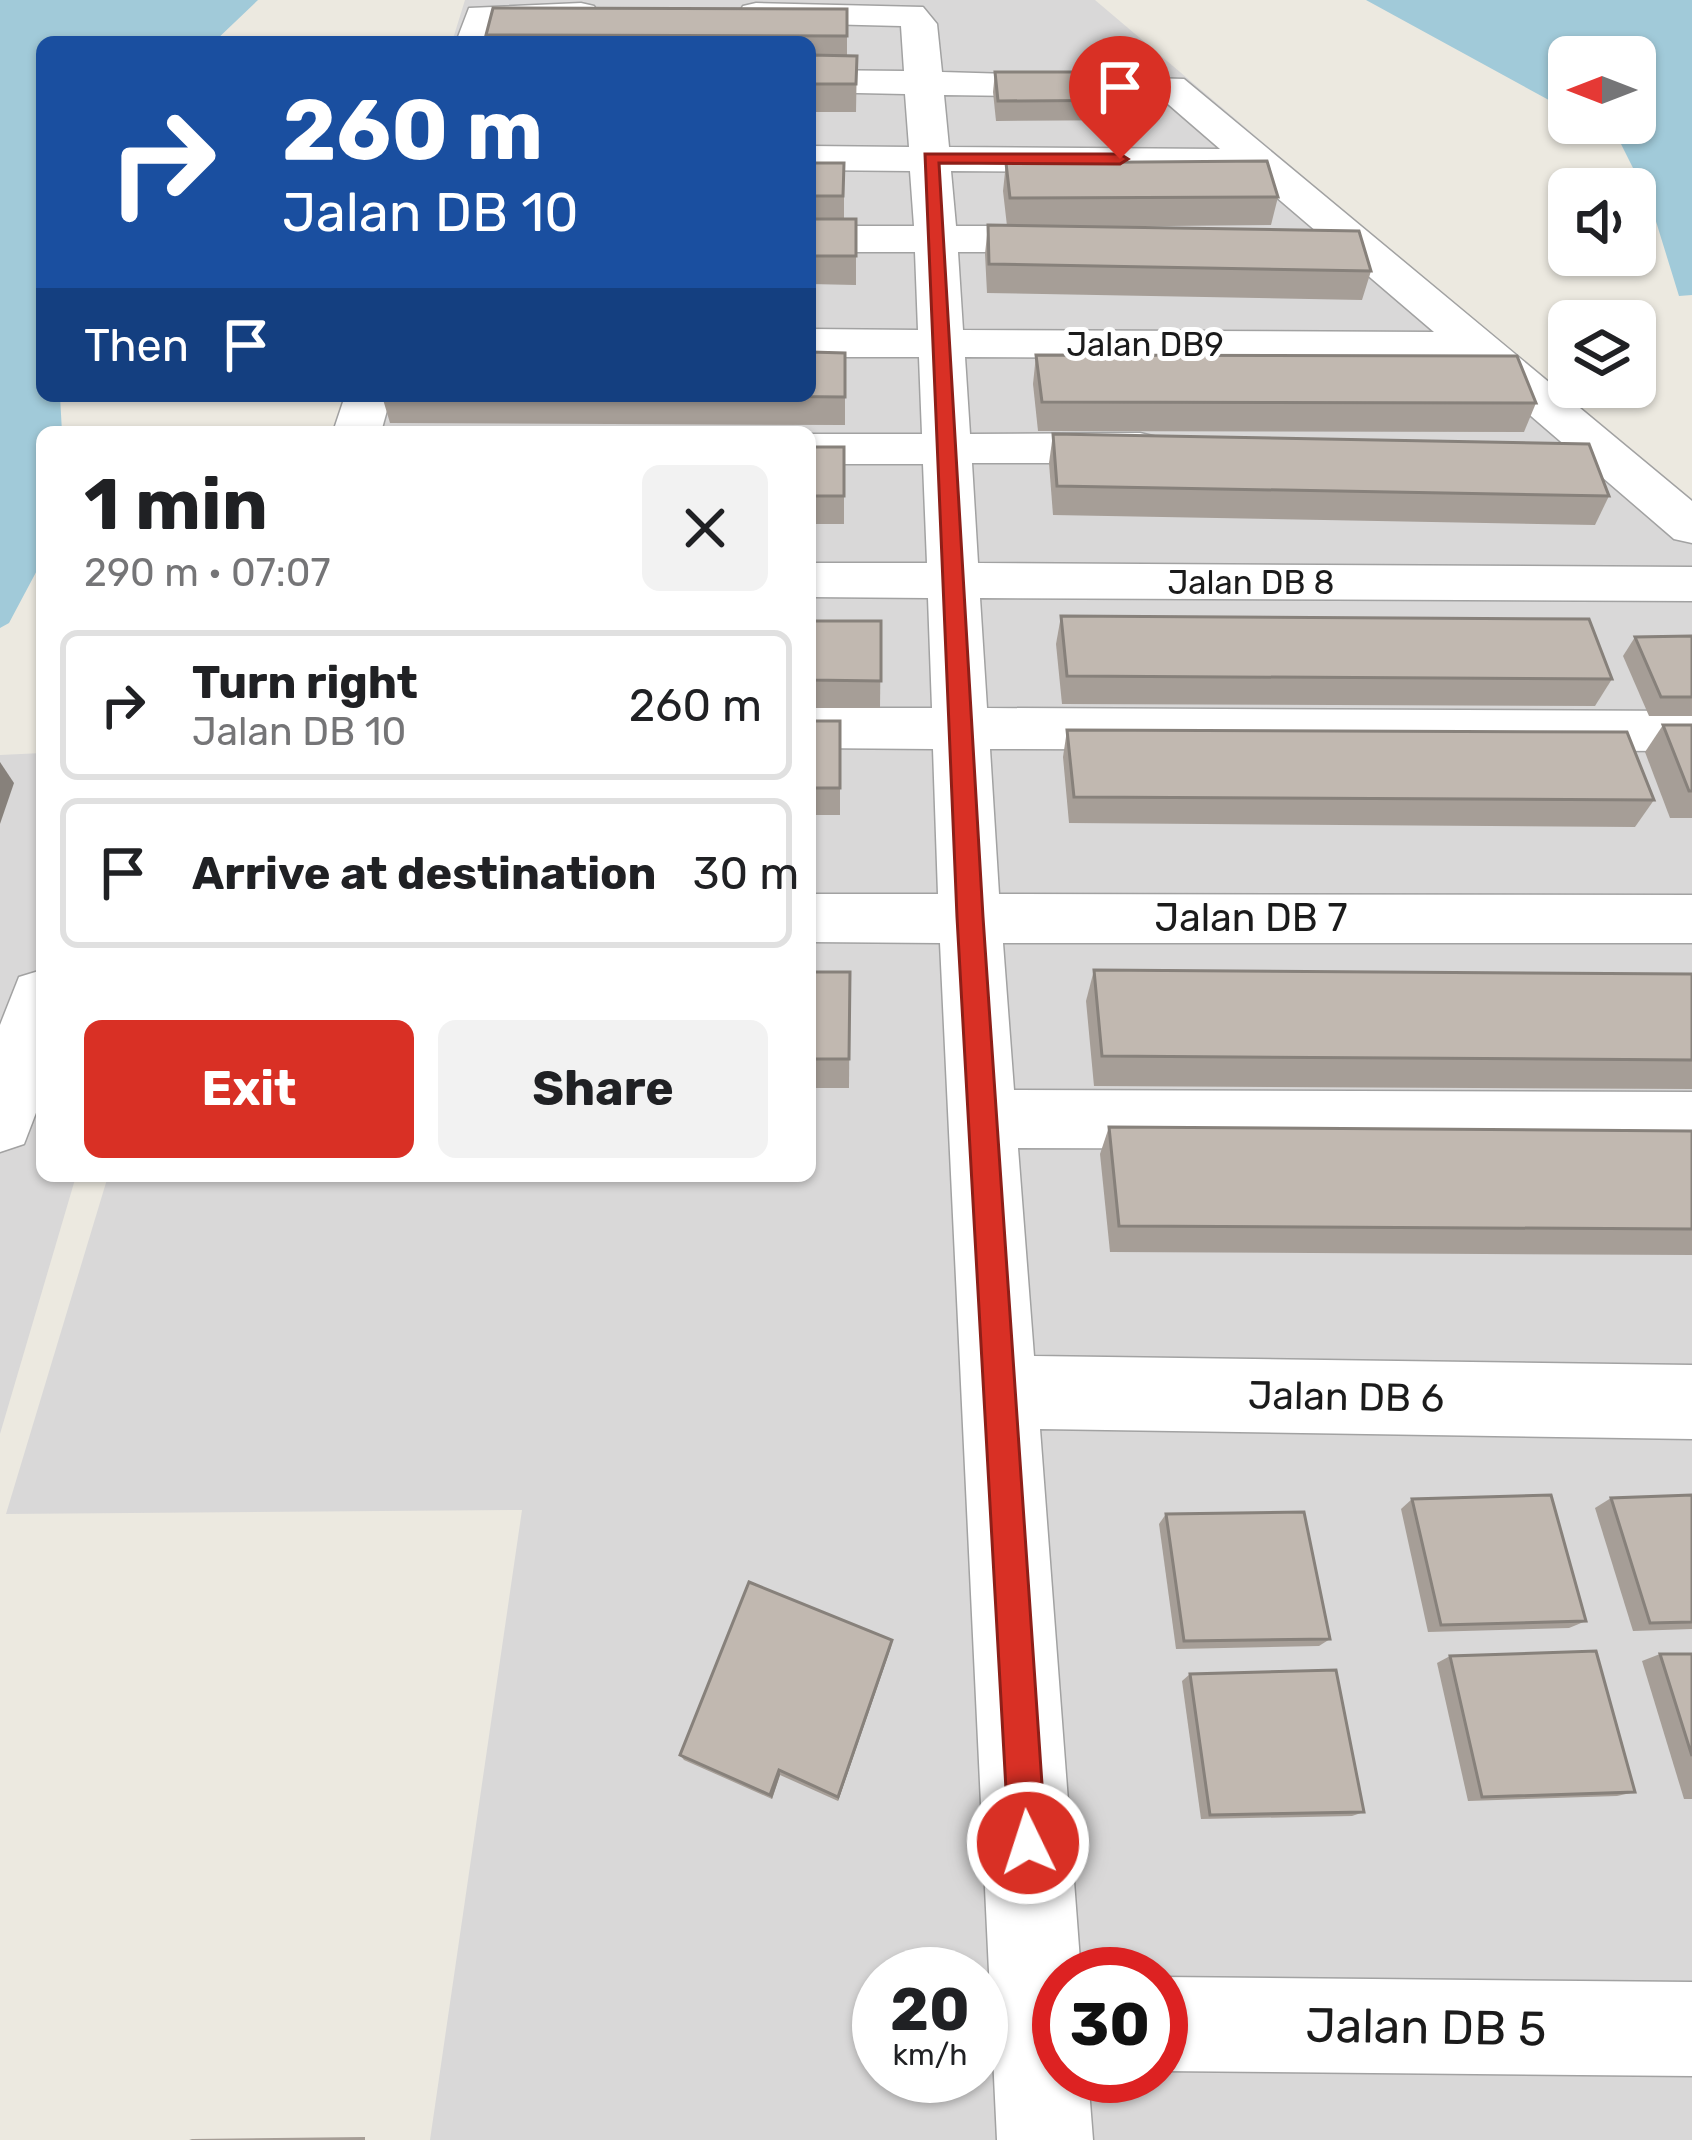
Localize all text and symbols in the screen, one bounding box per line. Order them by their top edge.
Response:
pin [1069,36,1171,159]
north arrow [1548,36,1656,144]
map controls [1548,36,1656,408]
icon: arrive [1087,54,1153,120]
text: 260 m [282,80,543,180]
icon: right [84,84,240,240]
button: sound [1548,168,1656,276]
text: Jalan DB 10 [282,181,579,245]
button: layers [1548,300,1656,408]
icon: arrive [213,312,279,378]
text: Then [84,319,189,372]
street label: Jalan DB9 [1066,325,1224,364]
text: 1 min [84,462,268,547]
button: close [642,465,768,591]
text: 290 m · 07:07 [84,550,331,596]
street label: Jalan DB 8 [1167,563,1335,602]
text: Turn right [192,656,418,709]
icon: right [90,672,156,738]
text: 260 m [629,679,762,732]
text: Jalan DB 10 [192,709,406,755]
icon: arrive [90,840,156,906]
text: Arrive at destination [192,847,657,900]
text: 30 m [693,847,799,900]
street label: Jalan DB 7 [1155,895,1347,941]
button: Exit [84,1020,414,1158]
button: Share [438,1020,768,1158]
street label: Jalan DB 6 [1247,1372,1445,1422]
position arrow [965,1780,1091,1906]
speed limit sign: 30 [1032,1947,1188,2103]
text: 20 [890,1974,970,2045]
street label: Jalan DB 5 [1305,1996,1547,2058]
text: km/h [893,2037,967,2073]

